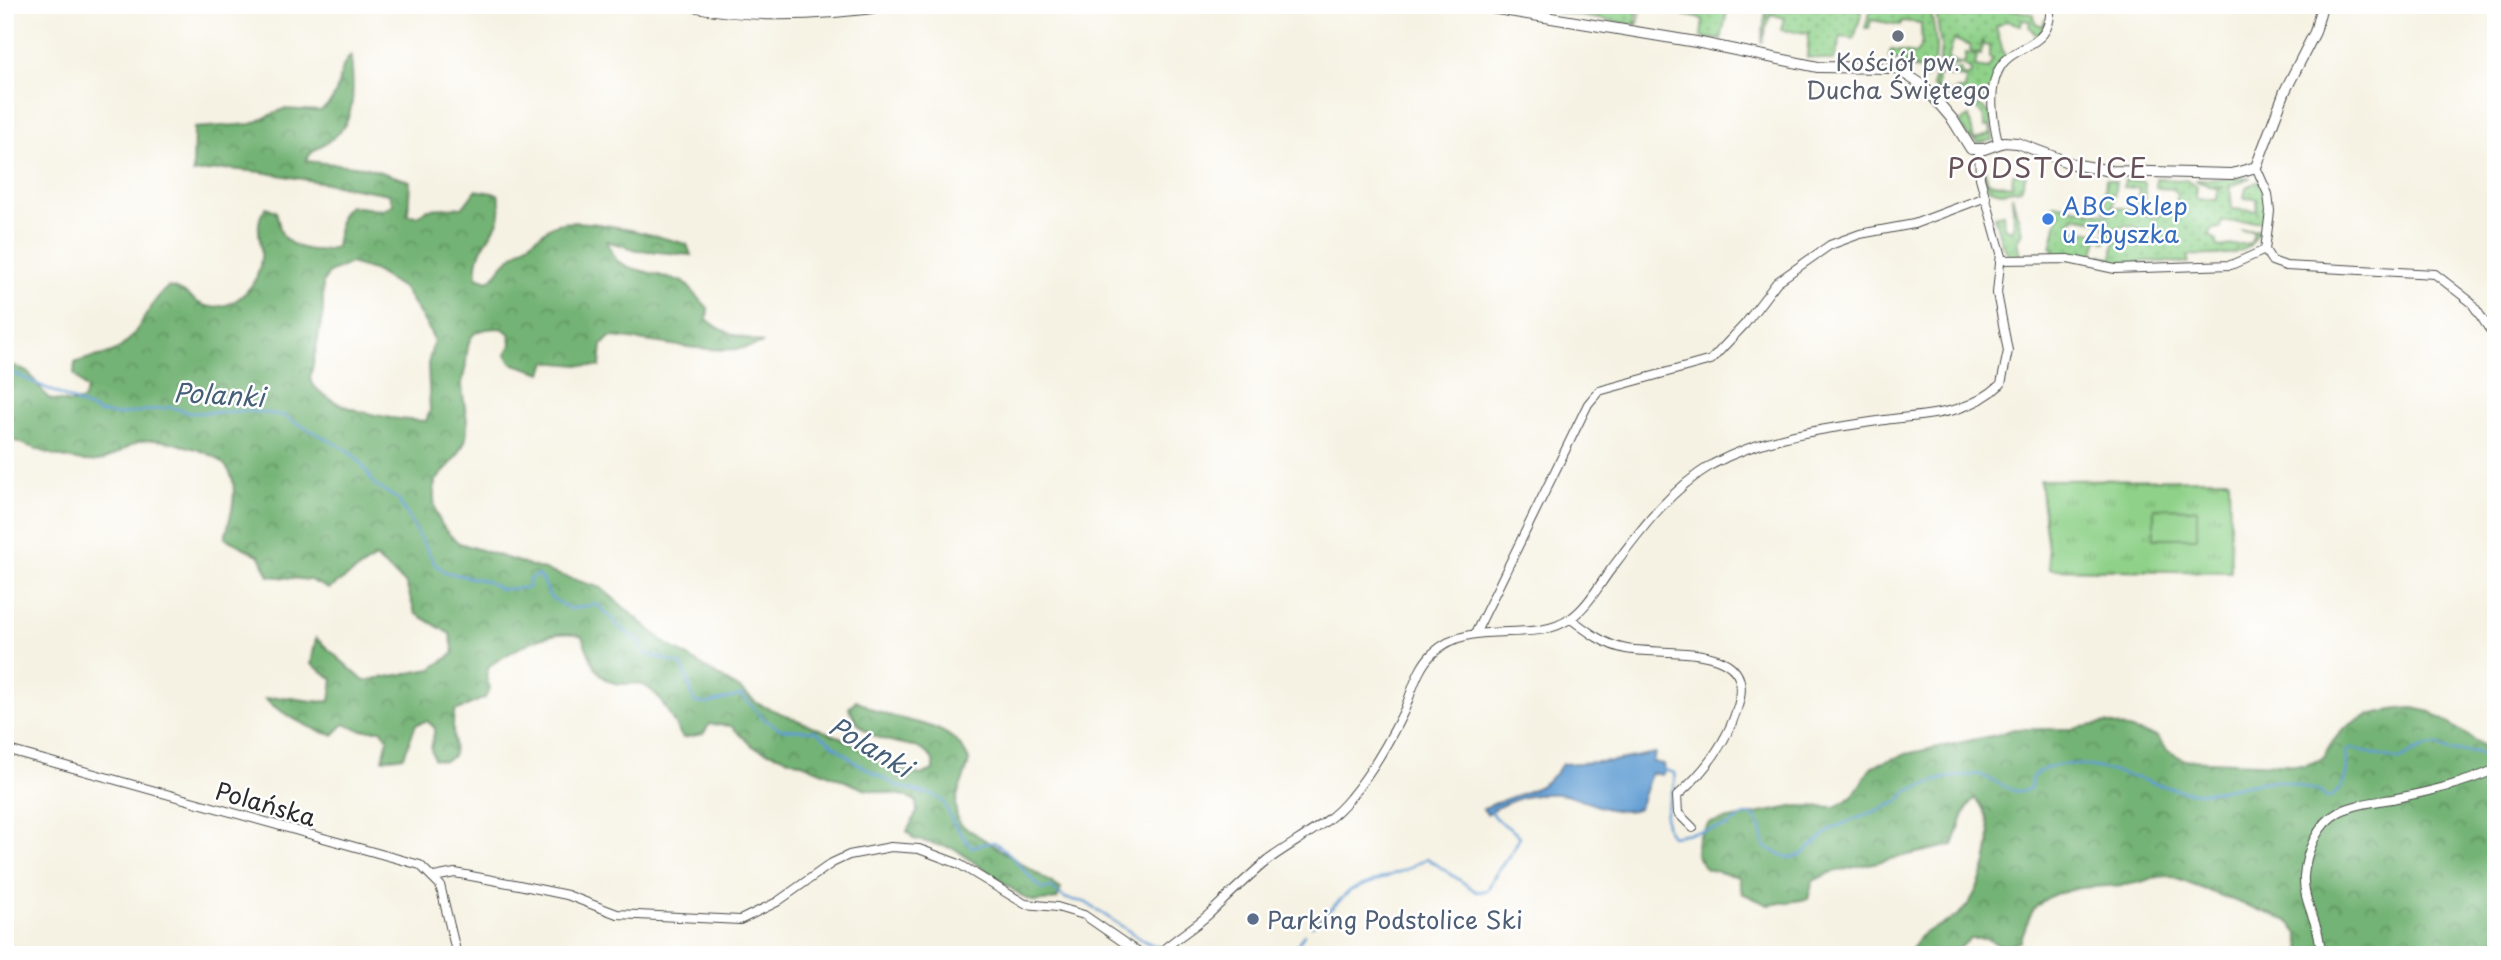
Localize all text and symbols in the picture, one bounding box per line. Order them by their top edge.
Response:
marker: Kościół pw. Ducha Świętego [1890,28,1906,44]
place label: Kościół pw. Ducha Świętego [1806,43,1990,107]
district label: PODSTOLICE [1947,145,2149,188]
place label: ABC Sklep u Zbyszka [2062,187,2188,251]
marker: ABC Sklep u Zbyszka [2040,211,2056,227]
water label: Polanki [173,372,269,416]
water label: Polanki [822,706,923,788]
street label: Polańska [212,772,320,834]
place label: Parking Podstolice Ski [1267,901,1523,937]
marker: Parking Podstolice Ski [1245,911,1261,927]

